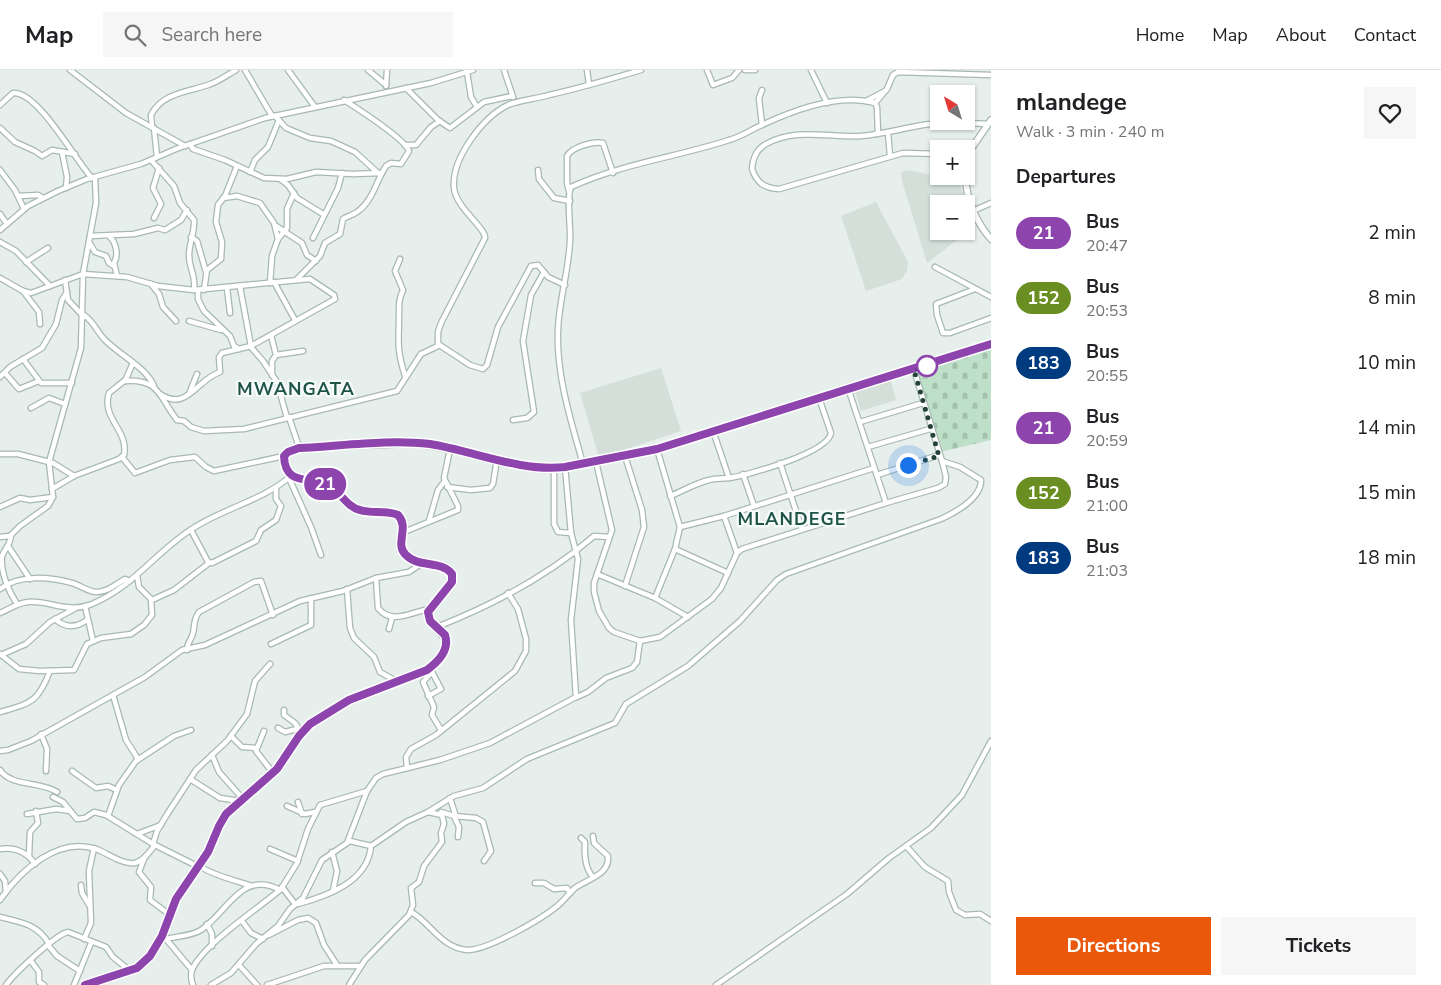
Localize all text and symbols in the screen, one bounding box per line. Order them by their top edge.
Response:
search box [103,12,453,57]
text: Map [25,19,73,51]
icon: search [121,21,149,49]
text: Search here [161,22,262,48]
text: Home [1136,23,1184,47]
text: Map [1212,23,1248,47]
text: About [1276,23,1326,47]
text: Contact [1354,23,1416,47]
north arrow [930,85,975,130]
map controls [930,85,975,240]
text: mlandege [1016,86,1127,118]
button: heart [1364,87,1416,139]
text: Walk · 3 min · 240 m [1016,121,1164,143]
button: + [930,140,975,185]
text: Departures [1016,164,1116,190]
button: − [930,195,975,240]
text: Bus [1086,209,1119,235]
text: 2 min [1368,220,1416,246]
text: 21 [1033,221,1054,245]
text: 20:47 [1086,235,1128,257]
text: Bus [1086,274,1119,300]
text: 8 min [1368,285,1416,311]
text: 152 [1027,286,1060,310]
text: 20:53 [1086,300,1128,322]
text: Bus [1086,339,1119,365]
text: 10 min [1357,350,1416,376]
text: 183 [1027,351,1060,375]
unlabelled marker [916,355,938,377]
text: 20:55 [1086,365,1128,387]
district label: MWANGATA [237,377,355,401]
text: Bus [1086,404,1119,430]
text: 14 min [1357,415,1416,441]
text: 21 [1033,416,1054,440]
text: 20:59 [1086,430,1128,452]
your location [896,453,921,478]
line badge: 21 [302,468,348,500]
text: Bus [1086,469,1119,495]
text: 21 [314,472,336,496]
text: 15 min [1357,480,1416,506]
text: 152 [1027,481,1060,505]
text: 21:00 [1086,495,1128,517]
district label: MLANDEGE [738,507,846,531]
text: Bus [1086,534,1119,560]
text: 18 min [1357,545,1416,571]
text: 183 [1027,546,1060,570]
text: 21:03 [1086,560,1128,582]
button: Directions [1016,917,1211,975]
button: Tickets [1221,917,1416,975]

